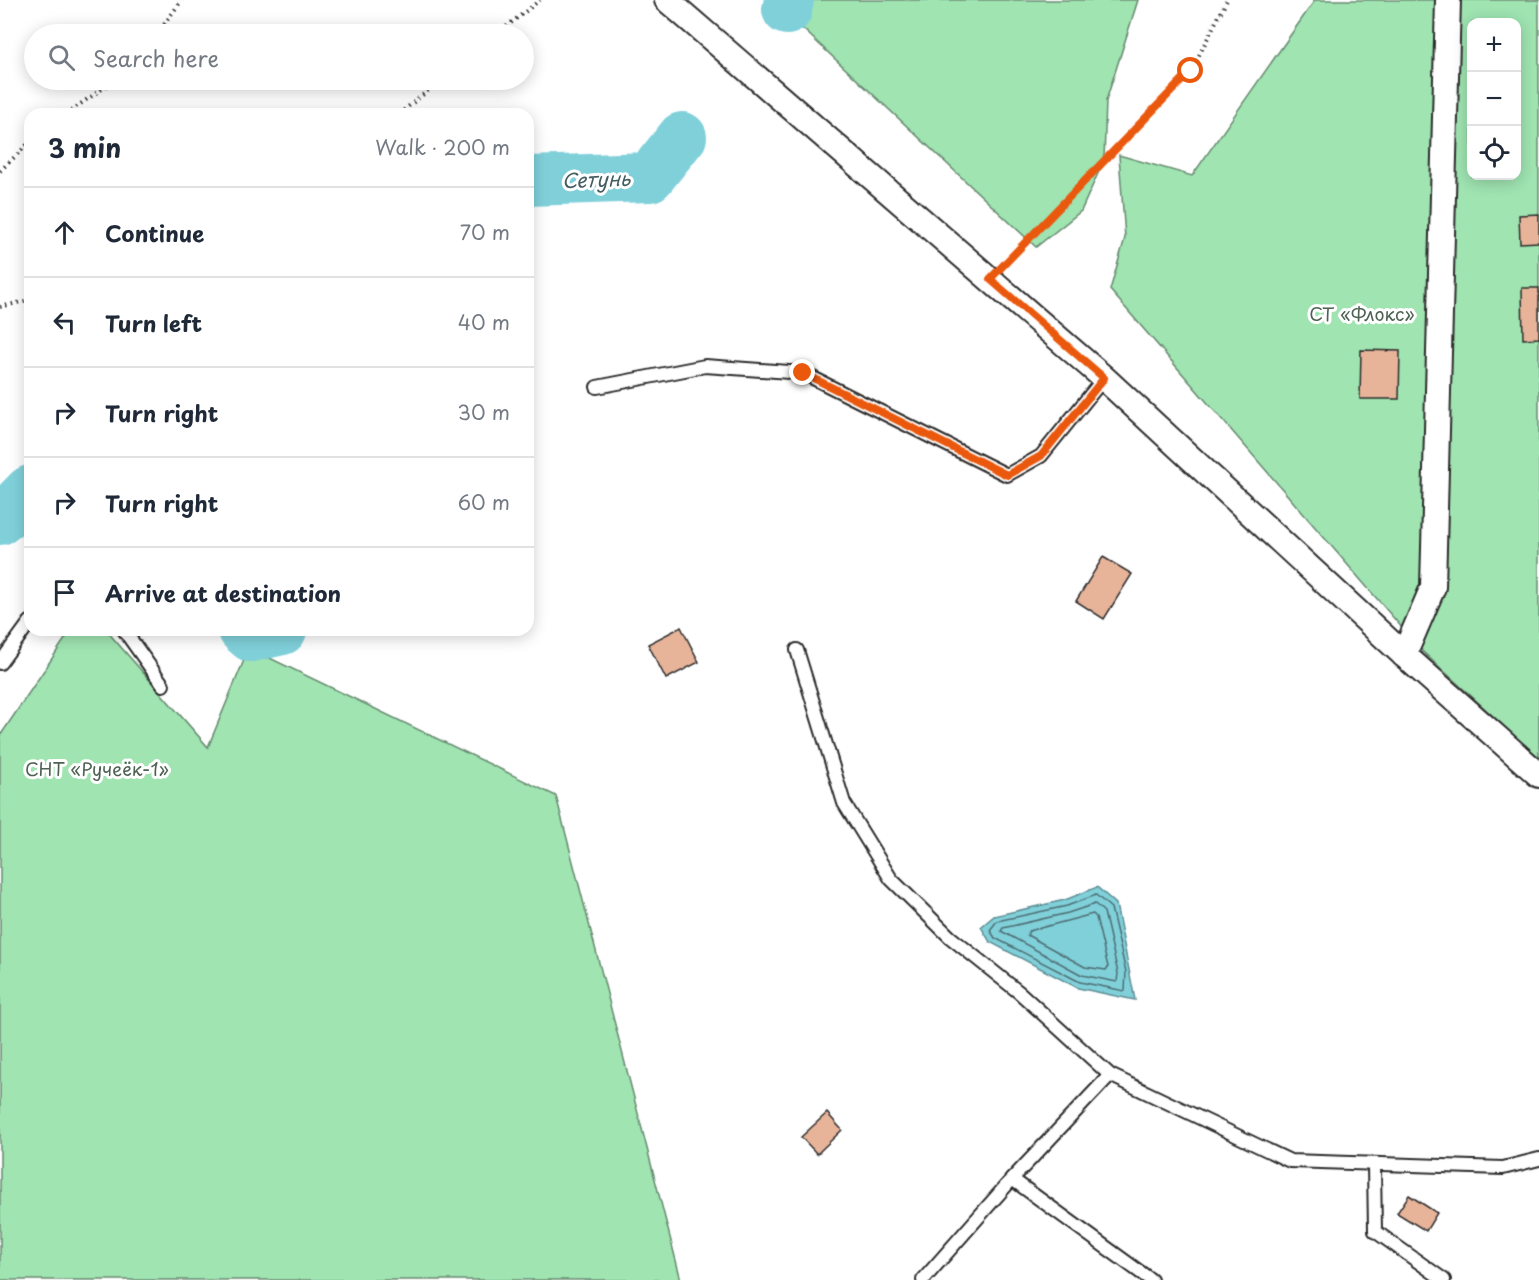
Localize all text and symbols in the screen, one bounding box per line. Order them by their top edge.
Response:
map controls [1467,18,1521,180]
button: + [1467,18,1521,72]
search box [24,24,534,90]
icon: search [45,41,78,74]
text: Search here [93,41,219,74]
route start [1177,57,1203,83]
button: − [1467,72,1521,126]
button: locate [1467,126,1521,180]
text: 3 min [48,128,121,167]
text: Walk · 200 m [375,132,510,162]
water label: Сетунь [561,163,632,195]
icon: ahead [48,216,81,249]
text: Continue [105,216,204,249]
text: 70 m [460,217,510,247]
park label: СТ «Флокс» [1309,300,1415,327]
icon: left [48,306,81,339]
text: Turn left [105,306,202,339]
text: 40 m [458,307,510,337]
route end [789,359,815,385]
icon: right [48,396,81,429]
text: Turn right [105,396,218,429]
text: 30 m [457,397,510,427]
icon: right [48,486,81,519]
text: Turn right [105,486,218,519]
text: 60 m [458,487,510,517]
icon: arrive [48,576,81,609]
text: Arrive at destination [105,576,341,609]
park label: СНТ «Ручеёк-1» [25,755,169,782]

